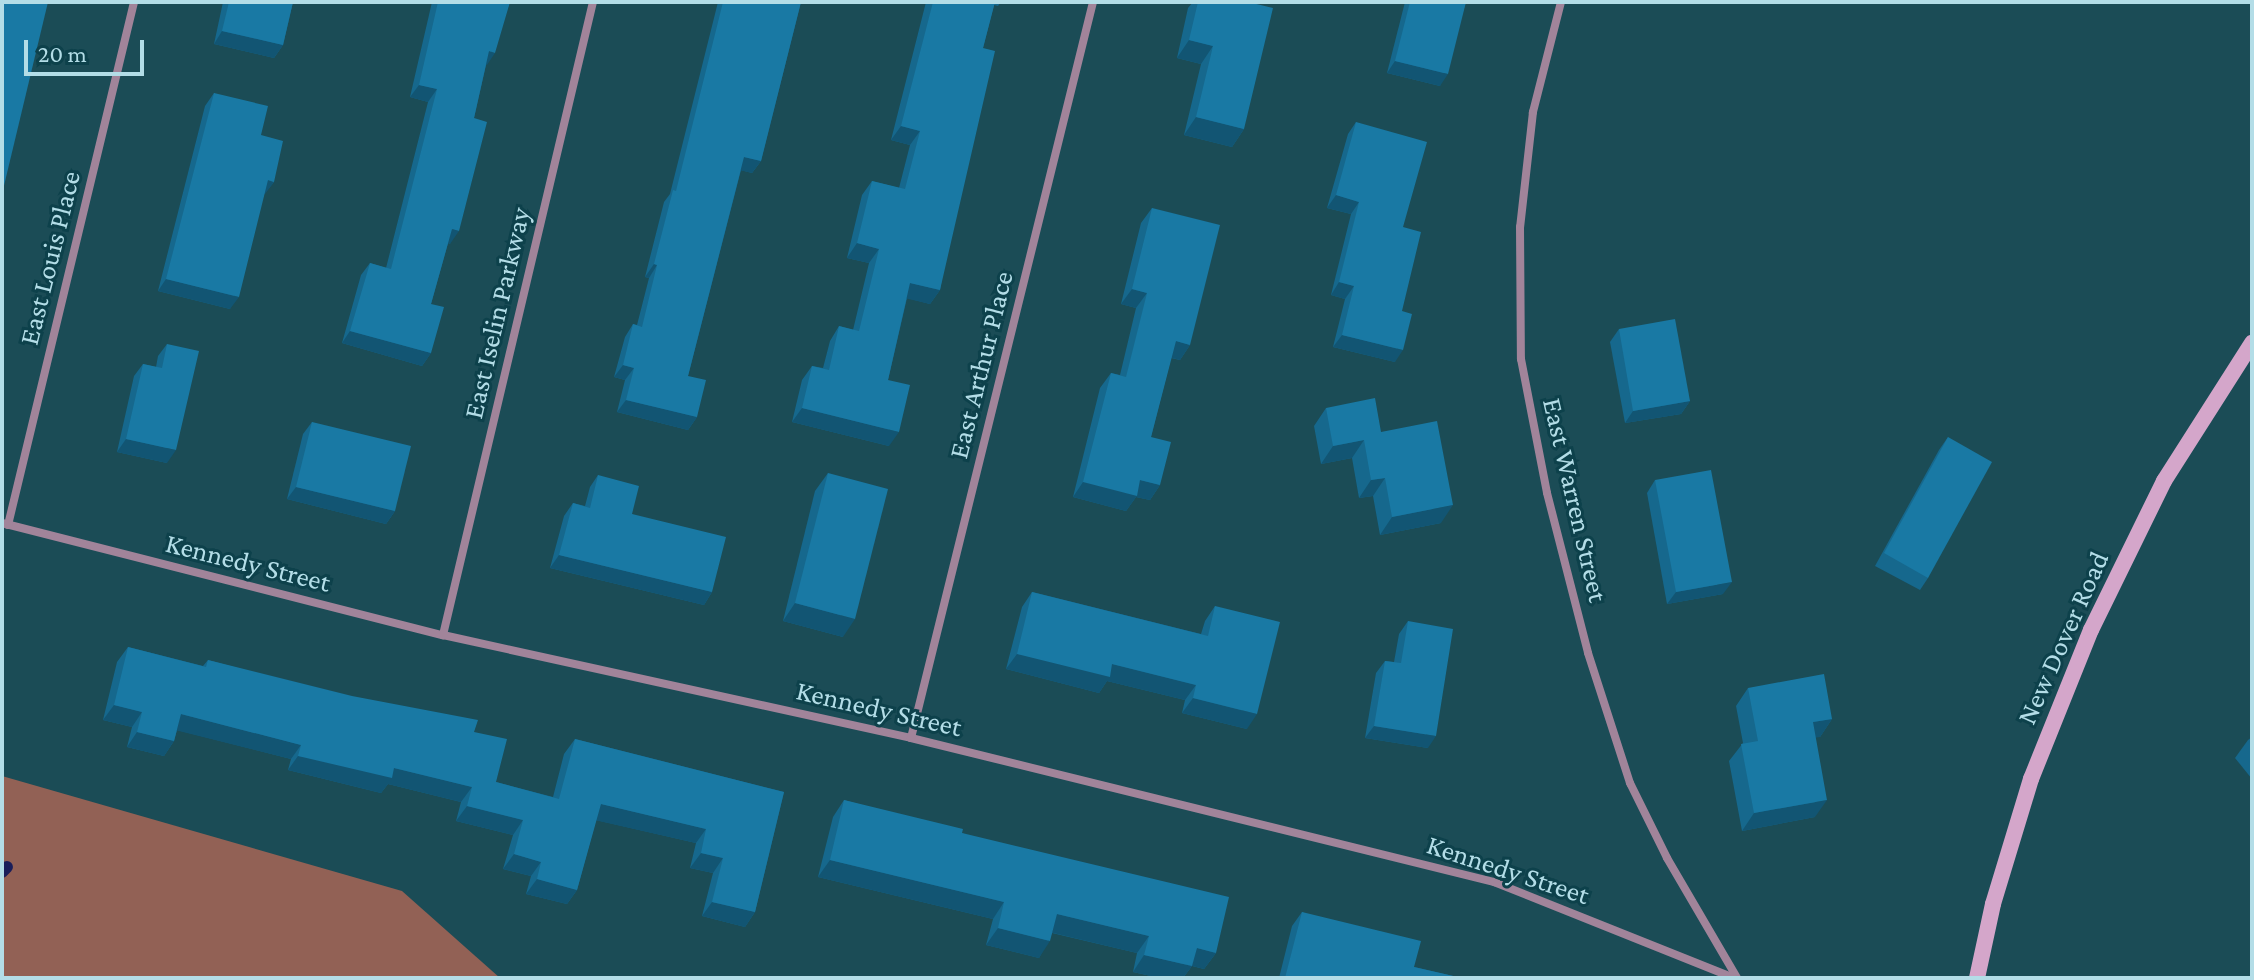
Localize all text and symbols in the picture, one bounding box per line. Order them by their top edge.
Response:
scale bar [28,24,148,74]
text: 20 m [38,40,87,67]
street label: East Louis Place [12,168,88,348]
street label: East Iselin Parkway [456,204,538,422]
street label: East Arthur Place [941,268,1021,462]
street label: East Warren Street [1535,395,1615,605]
street label: Kennedy Street [162,526,334,600]
street label: New Dover Road [2010,546,2116,730]
street label: Kennedy Street [793,674,965,744]
street label: Kennedy Street [1422,828,1594,912]

